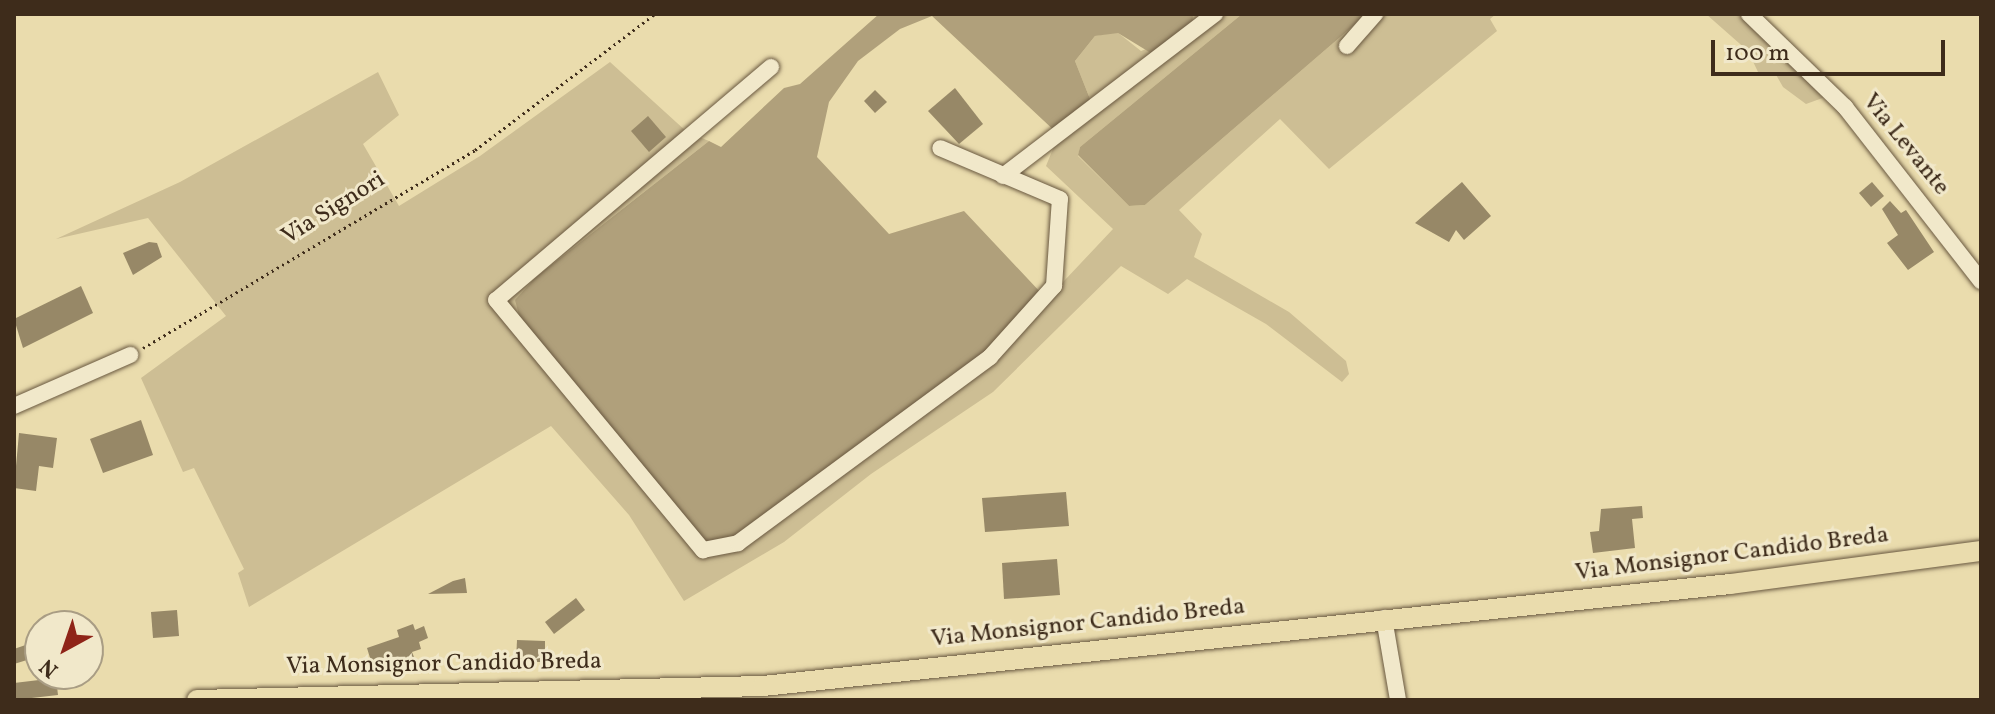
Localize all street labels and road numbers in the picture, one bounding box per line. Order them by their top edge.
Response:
street label: Via Levante [1855,88,1955,202]
street label: Via Signori [277,166,391,252]
street label: Via Monsignor Candido Breda [1574,521,1890,589]
street label: Via Monsignor Candido Breda [930,593,1246,655]
street label: Via Monsignor Candido Breda [286,648,602,682]

